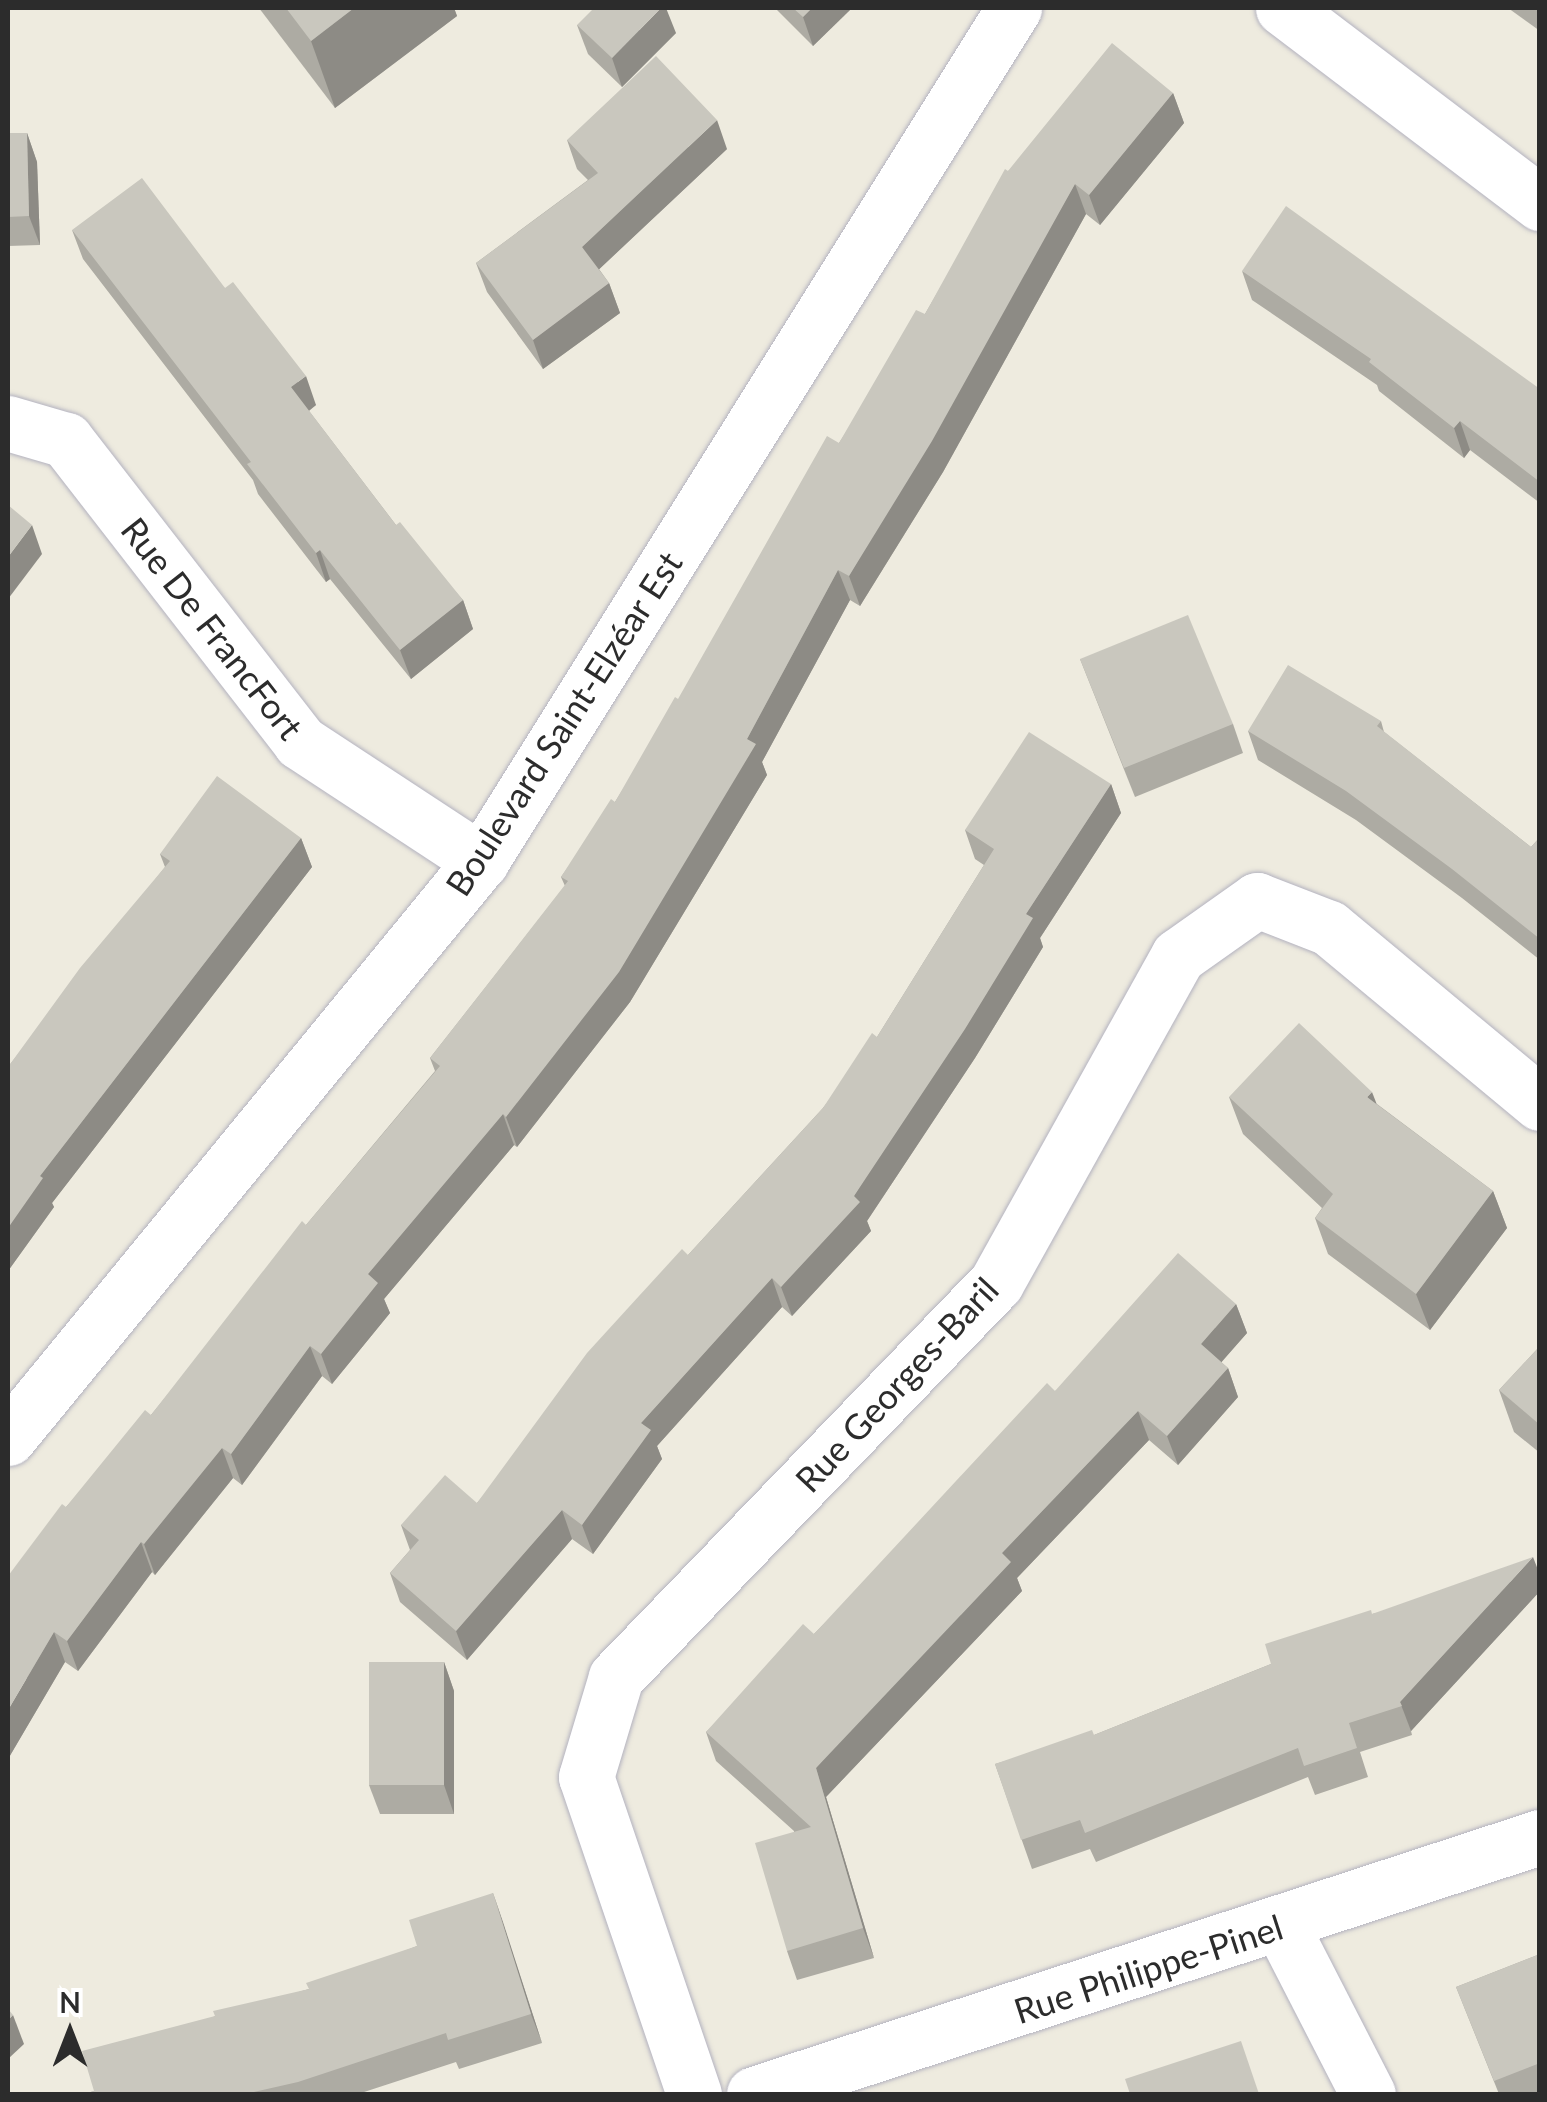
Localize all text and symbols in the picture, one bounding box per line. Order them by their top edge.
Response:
street label: Rue De FrancFort [113,509,313,747]
street label: Boulevard Saint-Elzéar Est [436,543,690,903]
street label: Rue Georges-Baril [786,1268,1006,1500]
street label: Rue Philippe-Pinel [1008,1905,1288,2031]
north arrow [20,1982,120,2082]
text: N [59,1985,81,2019]

